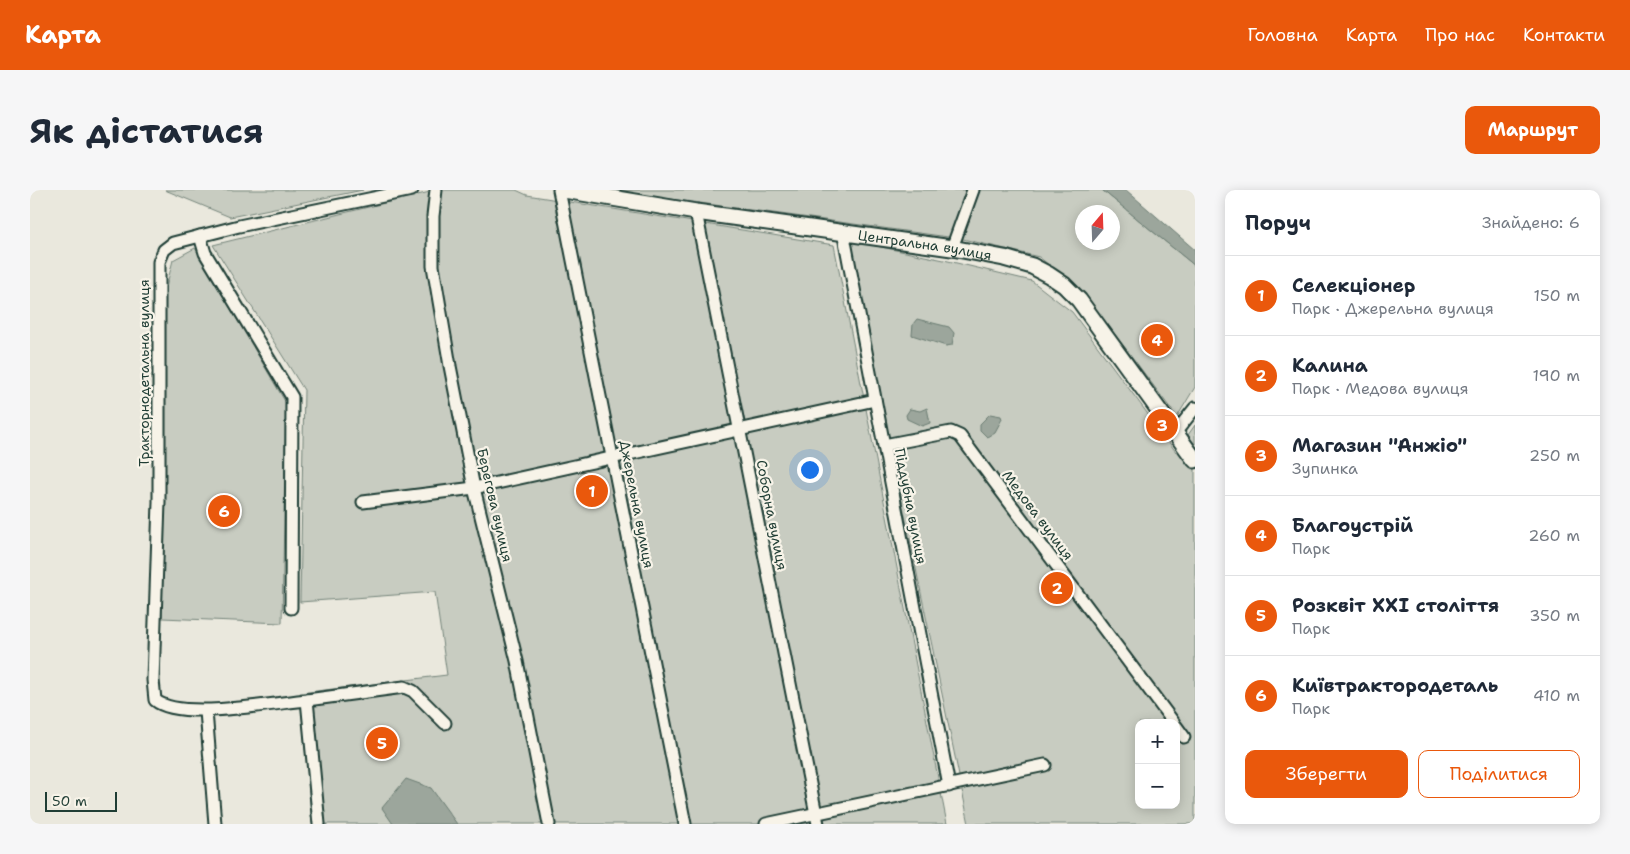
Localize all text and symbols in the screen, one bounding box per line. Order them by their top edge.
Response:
text: Карта [25,19,101,51]
text: Головна [1247,23,1318,47]
text: Карта [1346,23,1397,47]
text: Про нас [1425,23,1495,47]
text: Контакти [1523,23,1605,47]
button: Маршрут [1465,106,1600,154]
text: Як дістатися [30,107,264,154]
north arrow [1075,205,1120,250]
text: Поруч [1245,209,1311,237]
text: Знайдено: 6 [1482,212,1580,233]
street label: Центральна вулиця [857,226,993,264]
text: Селекціонер [1292,273,1415,298]
street label: Тракторнодетальна вулиця [135,279,153,467]
text: 1 [1257,285,1265,306]
text: 150 m [1533,285,1580,306]
text: Парк · Джерельна вулиця [1292,298,1494,319]
pin: 4 [1141,321,1173,359]
text: Калина [1292,353,1368,378]
text: 2 [1255,365,1267,386]
text: 190 m [1533,365,1580,386]
text: Парк · Медова вулиця [1292,378,1468,399]
pin: 3 [1146,406,1178,444]
text: Магазин "Анжіо" [1292,433,1467,458]
street label: Джерельна вулиця [616,439,658,569]
text: 3 [1255,445,1267,466]
text: 250 m [1529,445,1580,466]
street label: Берегова вулиця [473,446,517,564]
street label: Піддубна вулиця [891,447,931,565]
your location [797,457,823,483]
street label: Соборна вулиця [752,458,792,572]
text: Зупинка [1292,458,1358,479]
street label: Медова вулиця [998,467,1078,563]
pin: 1 [576,472,608,510]
pin: 6 [208,492,240,530]
text: Благоустрій [1292,513,1413,538]
text: 4 [1255,525,1267,546]
text: 260 m [1528,525,1580,546]
text: Парк [1292,538,1330,559]
pin: 2 [1041,569,1073,607]
text: Розквіт XXI століття [1292,593,1499,618]
text: 5 [1256,605,1266,626]
text: 350 m [1529,605,1580,626]
text: Парк [1292,618,1330,639]
text: Київтрактородеталь [1292,673,1498,698]
text: 6 [1255,685,1267,706]
text: 410 m [1533,685,1580,706]
text: Парк [1292,698,1330,719]
map controls [1135,719,1180,809]
button: + [1135,719,1180,764]
pin: 5 [366,724,398,762]
button: Зберегти [1245,750,1408,798]
button: Поділитися [1418,750,1580,798]
button: − [1135,764,1180,809]
scale bar [45,789,118,812]
text: 50 m [52,792,87,810]

